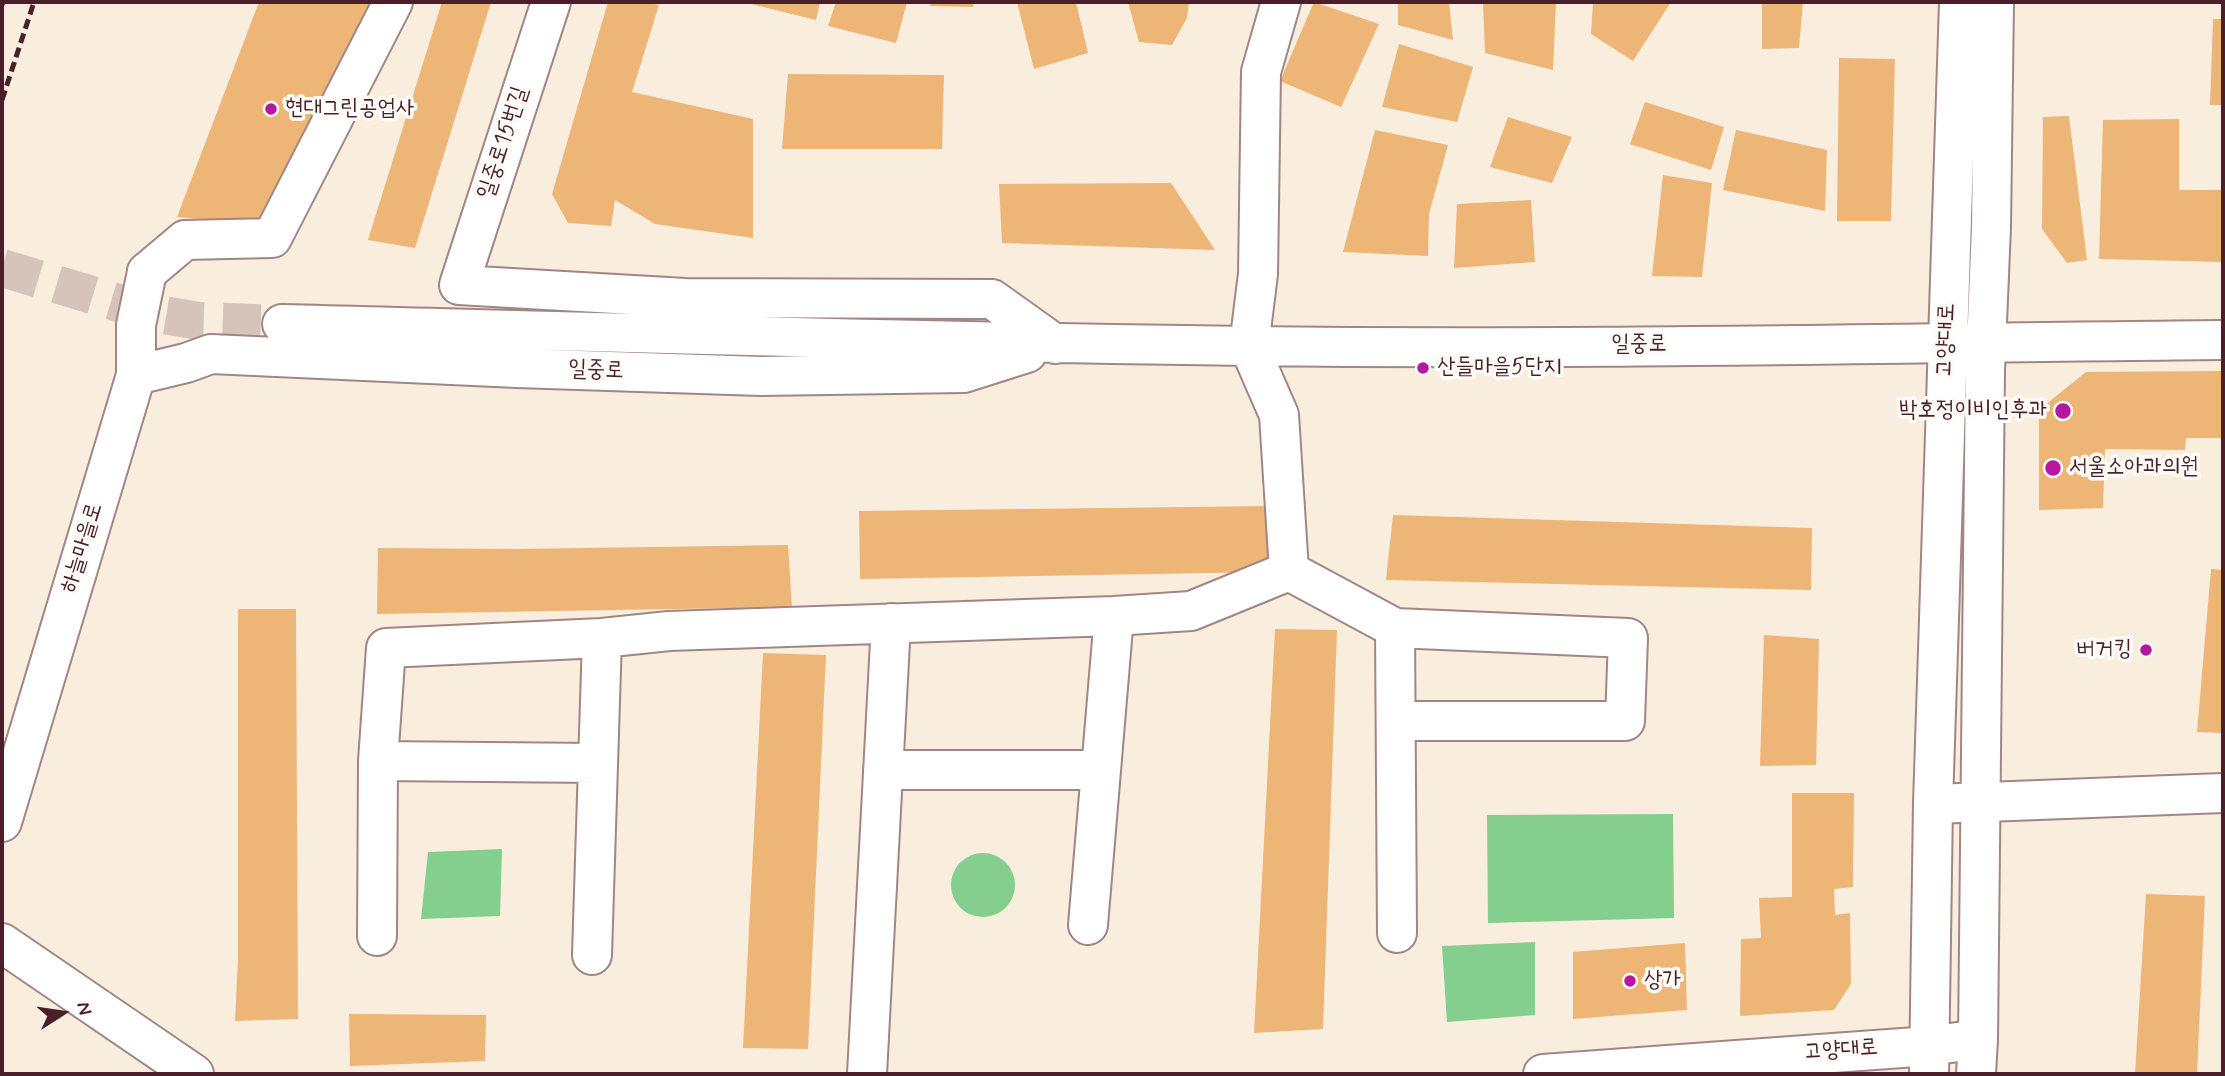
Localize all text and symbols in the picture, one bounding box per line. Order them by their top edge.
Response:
street label: 일중로15번길 [473,83,535,203]
place label: 현대그린공업사 [285,95,415,123]
marker: 현대그린공업사 [263,101,279,117]
street label: 고양대로 [1932,303,1962,377]
street label: 일중로 [1611,331,1667,359]
place label: 산들마을5단지 [1437,354,1562,382]
street label: 일중로 [568,356,624,386]
marker: 산들마을5단지 [1415,360,1431,376]
place label: 박호정이비인후과 [1899,397,2047,425]
marker: 박호정이비인후과 [2053,401,2073,421]
place label: 서울소아과의원 [2069,454,2199,482]
marker: 서울소아과의원 [2043,458,2063,478]
street label: 하늘마을로 [56,500,110,596]
place label: 버거킹 [2076,636,2132,664]
marker: 버거킹 [2138,642,2154,658]
place label: 상가 [1644,967,1681,995]
marker: 상가 [1622,973,1638,989]
north arrow [28,978,98,1048]
text: N [70,1000,98,1017]
street label: 고양대로 [1803,1035,1879,1067]

